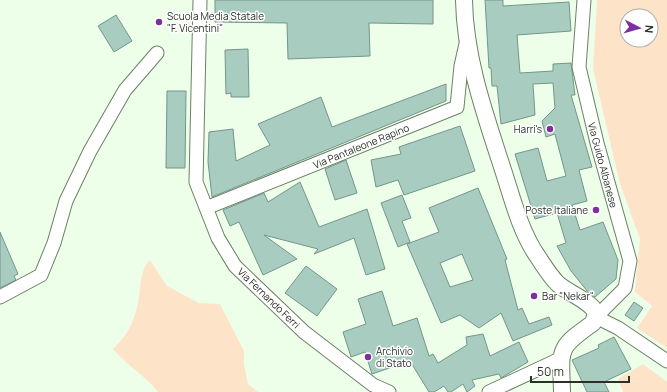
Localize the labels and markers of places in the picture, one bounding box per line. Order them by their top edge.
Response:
place label: Scuola Media Statale "F. Vicentini" [167,9,264,35]
marker: Scuola Media Statale "F. Vicentini" [154,17,164,27]
place label: Harri's [514,122,542,136]
marker: Harri's [545,124,555,134]
place label: Poste Italiane [525,203,588,217]
marker: Poste Italiane [591,205,601,215]
place label: Bar "Nekar" [542,289,594,303]
marker: Bar "Nekar" [529,291,539,301]
place label: Archivio di Stato [376,344,413,370]
marker: Archivio di Stato [363,352,373,362]

